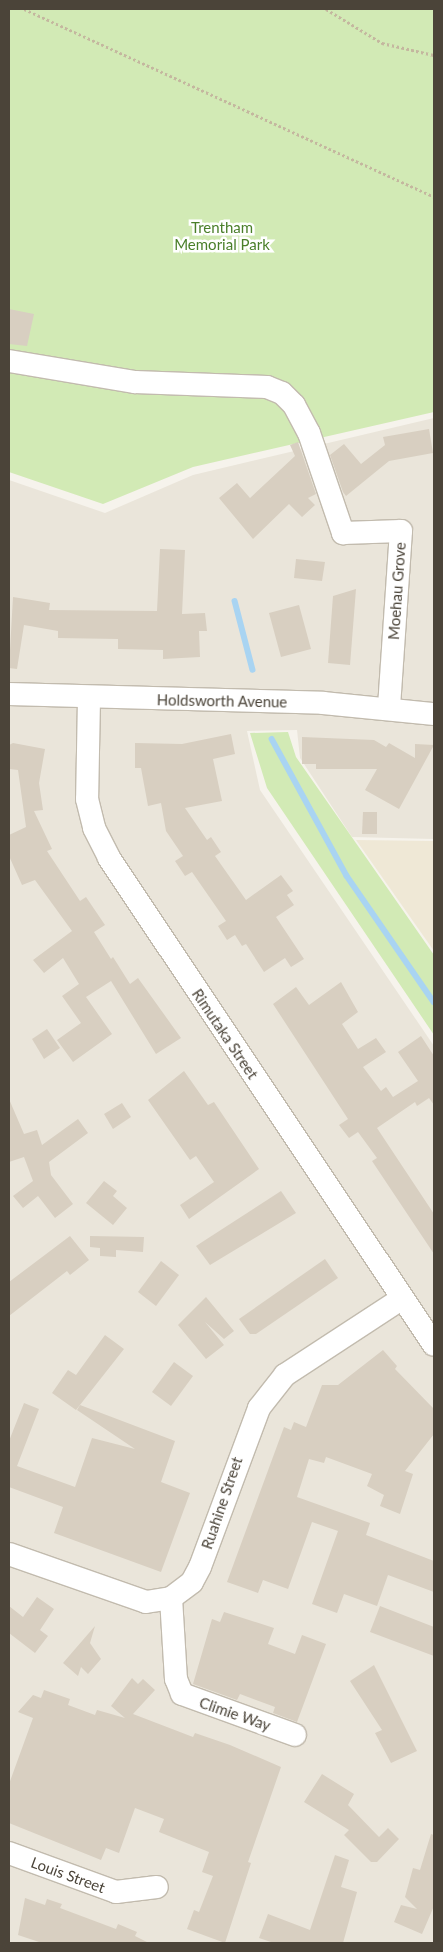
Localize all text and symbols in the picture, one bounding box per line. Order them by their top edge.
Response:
park label: Trentham Memorial Park [174,218,270,253]
street label: Moehau Grove [385,542,409,640]
street label: Holdsworth Avenue [156,691,288,711]
street label: Rimutaka Street [188,986,262,1082]
street label: Ruahine Street [198,1454,246,1552]
street label: Climie Way [197,1693,273,1735]
street label: Louis Street [29,1853,107,1897]

